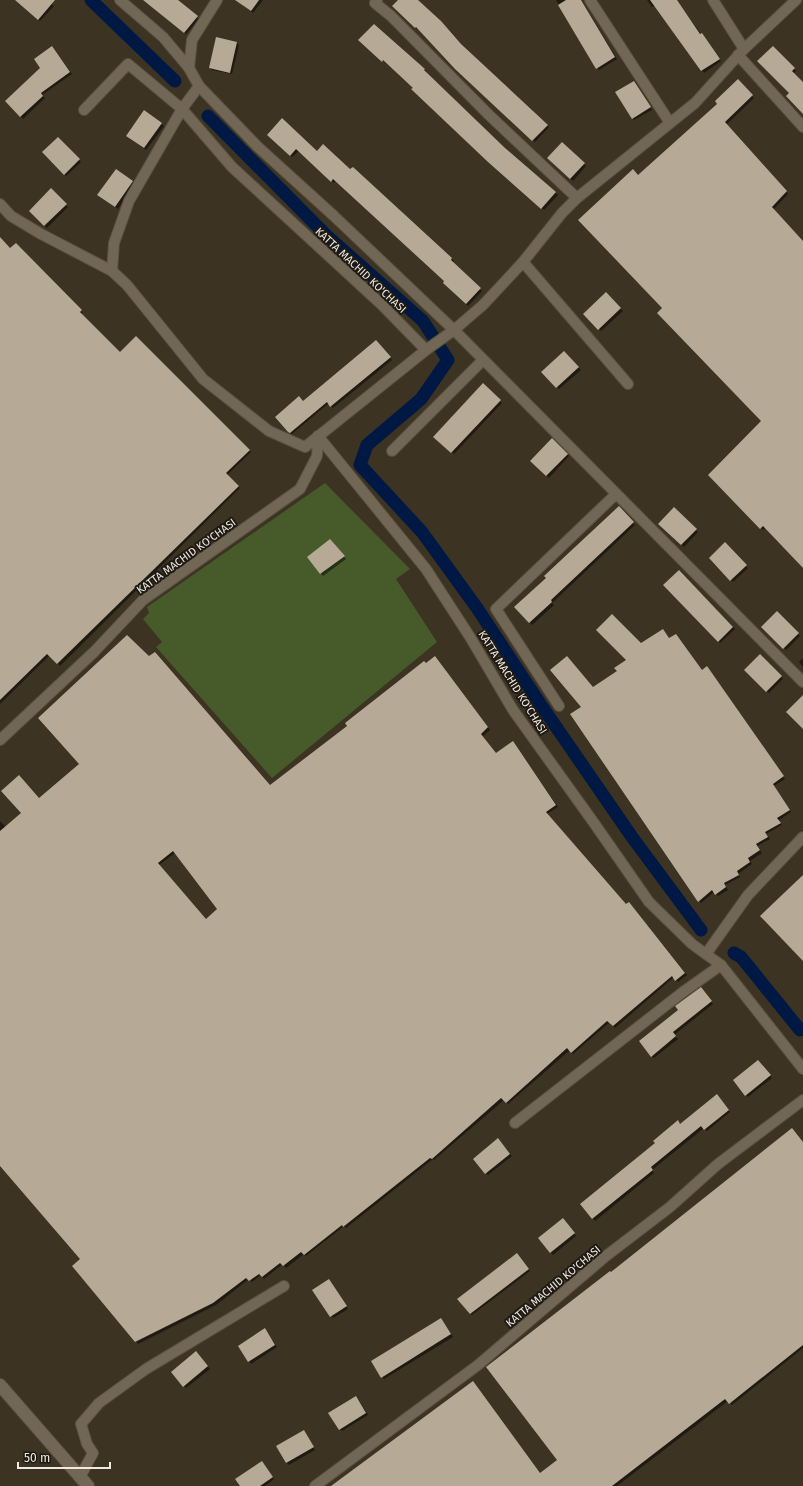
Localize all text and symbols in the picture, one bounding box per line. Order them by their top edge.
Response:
street label: KATTA MACHID KO'CHASI [313,225,409,316]
street label: KATTA MACHID KO'CHASI [134,516,238,597]
street label: KATTA MACHID KO'CHASI [475,628,550,736]
street label: KATTA MACHID KO'CHASI [503,1243,603,1330]
scale bar [18,1444,110,1470]
text: 50 m [24,1451,50,1465]

